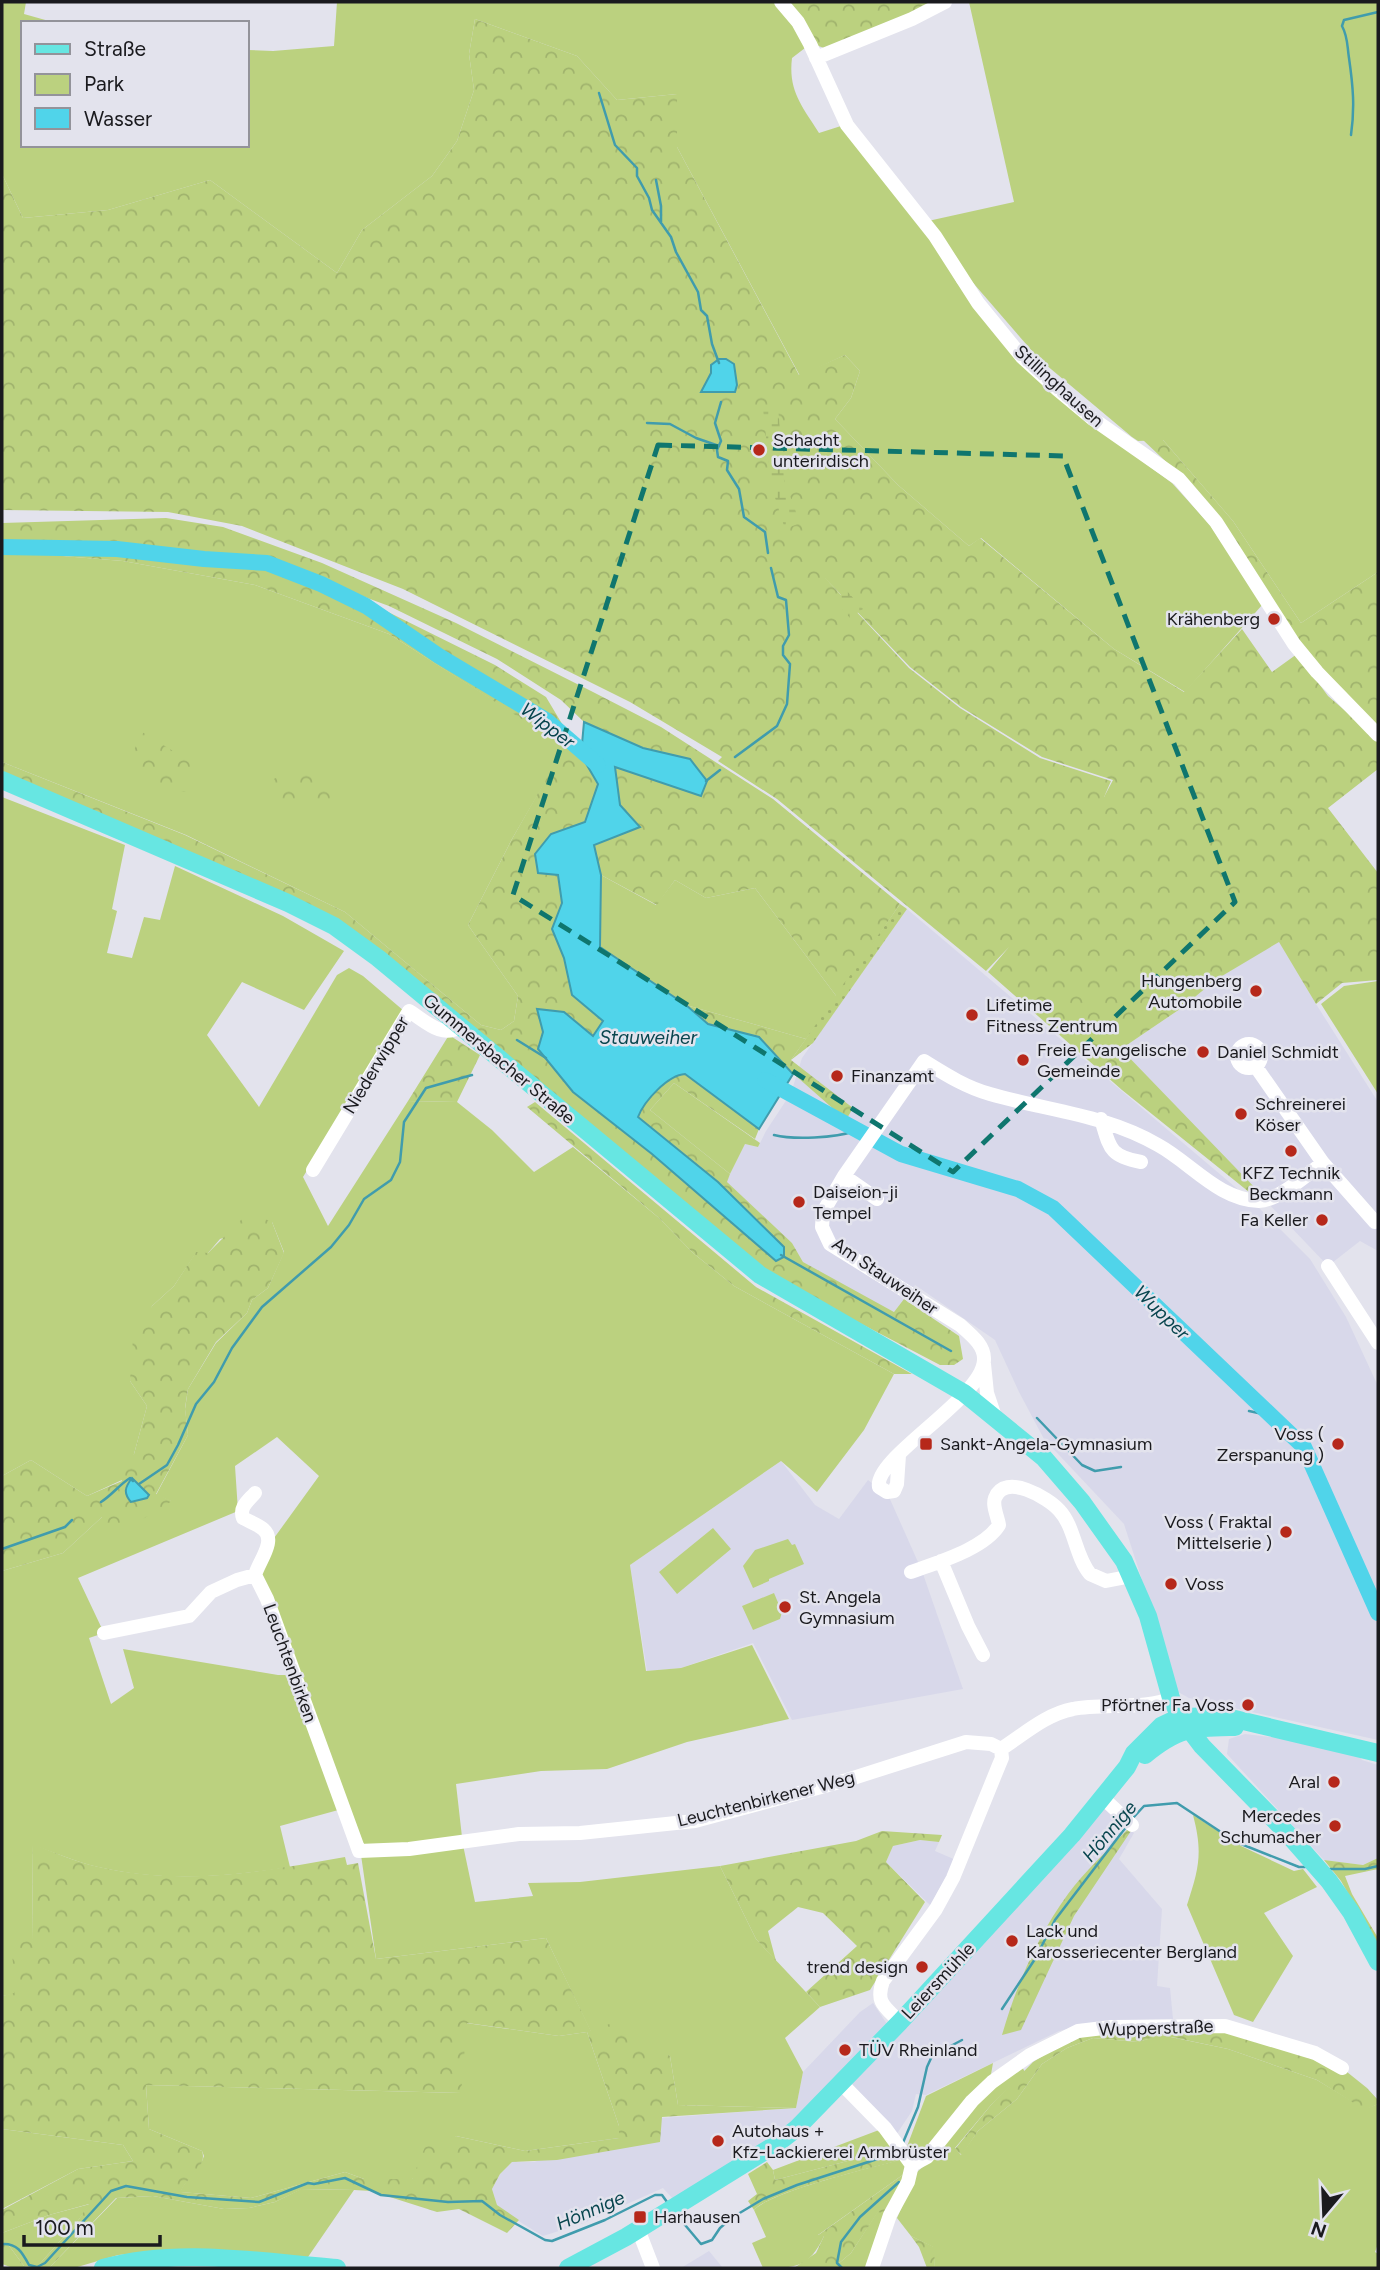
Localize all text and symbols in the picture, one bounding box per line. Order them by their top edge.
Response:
legend [21,21,248,147]
text: Straße [84,36,146,61]
text: Park [84,71,125,96]
text: Wasser [84,106,152,131]
street label: Stillinghausen [1010,340,1108,432]
place label: Schacht unterirdisch [773,429,869,472]
marker: Schacht unterirdisch [751,442,767,458]
place label: Krähenberg [1167,608,1260,630]
marker: Krähenberg [1266,611,1282,627]
water label: Wipper [516,698,580,754]
place label: Hungenberg Automobile [1141,970,1242,1013]
marker: Hungenberg Automobile [1248,983,1264,999]
street label: Gummersbacher Straße [419,989,580,1129]
place label: Lifetime Fitness Zentrum [986,994,1118,1037]
marker: Lifetime Fitness Zentrum [964,1007,980,1023]
street label: Niederwipper [338,1012,414,1118]
water label: Stauweiher [599,1026,697,1049]
place label: Freie Evangelische Gemeinde [1037,1039,1187,1082]
place label: Daniel Schmidt [1217,1041,1339,1063]
marker: Daniel Schmidt [1195,1044,1211,1060]
marker: Freie Evangelische Gemeinde [1015,1052,1031,1068]
place label: Finanzamt [851,1065,935,1087]
marker: Finanzamt [829,1068,845,1084]
place label: Schreinerei Köser [1255,1093,1346,1136]
marker: Schreinerei Köser [1233,1106,1249,1122]
marker: KFZ Technik Beckmann [1283,1143,1299,1159]
place label: KFZ Technik Beckmann [1242,1162,1340,1205]
place label: Daiseion-ji Tempel [813,1181,898,1224]
marker: Daiseion-ji Tempel [791,1194,807,1210]
place label: Fa Keller [1240,1209,1308,1231]
marker: Fa Keller [1314,1212,1330,1228]
street label: Am Stauweiher [828,1233,942,1319]
water label: Wupper [1129,1280,1195,1345]
place label: Voss ( Zerspanung ) [1217,1423,1324,1466]
place label: Sankt-Angela-Gymnasium [940,1433,1152,1455]
marker: Sankt-Angela-Gymnasium [918,1436,934,1452]
marker: Voss ( Zerspanung ) [1330,1436,1346,1452]
place label: Voss ( Fraktal Mittelserie ) [1164,1511,1272,1554]
marker: Voss ( Fraktal Mittelserie ) [1278,1524,1294,1540]
place label: Voss [1185,1573,1224,1595]
marker: Voss [1163,1576,1179,1592]
place label: St. Angela Gymnasium [799,1586,895,1629]
marker: St. Angela Gymnasium [777,1599,793,1615]
street label: Leuchtenbirken [258,1601,322,1725]
place label: Pförtner Fa Voss [1101,1694,1234,1716]
marker: Pförtner Fa Voss [1240,1697,1256,1713]
street label: Leuchtenbirkener Weg [675,1766,857,1832]
place label: Aral [1289,1771,1320,1793]
marker: Aral [1326,1774,1342,1790]
water label: Hönnige [1077,1796,1142,1866]
place label: Mercedes Schumacher [1220,1805,1321,1848]
marker: Mercedes Schumacher [1327,1818,1343,1834]
place label: Lack und Karosseriecenter Bergland [1026,1920,1237,1963]
marker: Lack und Karosseriecenter Bergland [1004,1933,1020,1949]
street label: Leiersmühle [897,1938,979,2024]
place label: trend design [807,1956,908,1978]
marker: trend design [914,1959,930,1975]
street label: Wupperstraße [1098,2015,1214,2041]
place label: TÜV Rheinland [859,2039,978,2061]
marker: TÜV Rheinland [837,2042,853,2058]
place label: Autohaus + Kfz-Lackiererei Armbrüster [732,2120,949,2163]
marker: Autohaus + Kfz-Lackiererei Armbrüster [710,2133,726,2149]
north arrow [1289,2179,1359,2249]
water label: Hönnige [552,2185,629,2235]
scale bar [24,2204,161,2248]
place label: Harhausen [654,2206,740,2228]
marker: Harhausen [632,2209,648,2225]
text: 100 m [35,2215,94,2240]
text: N [1308,2216,1329,2243]

